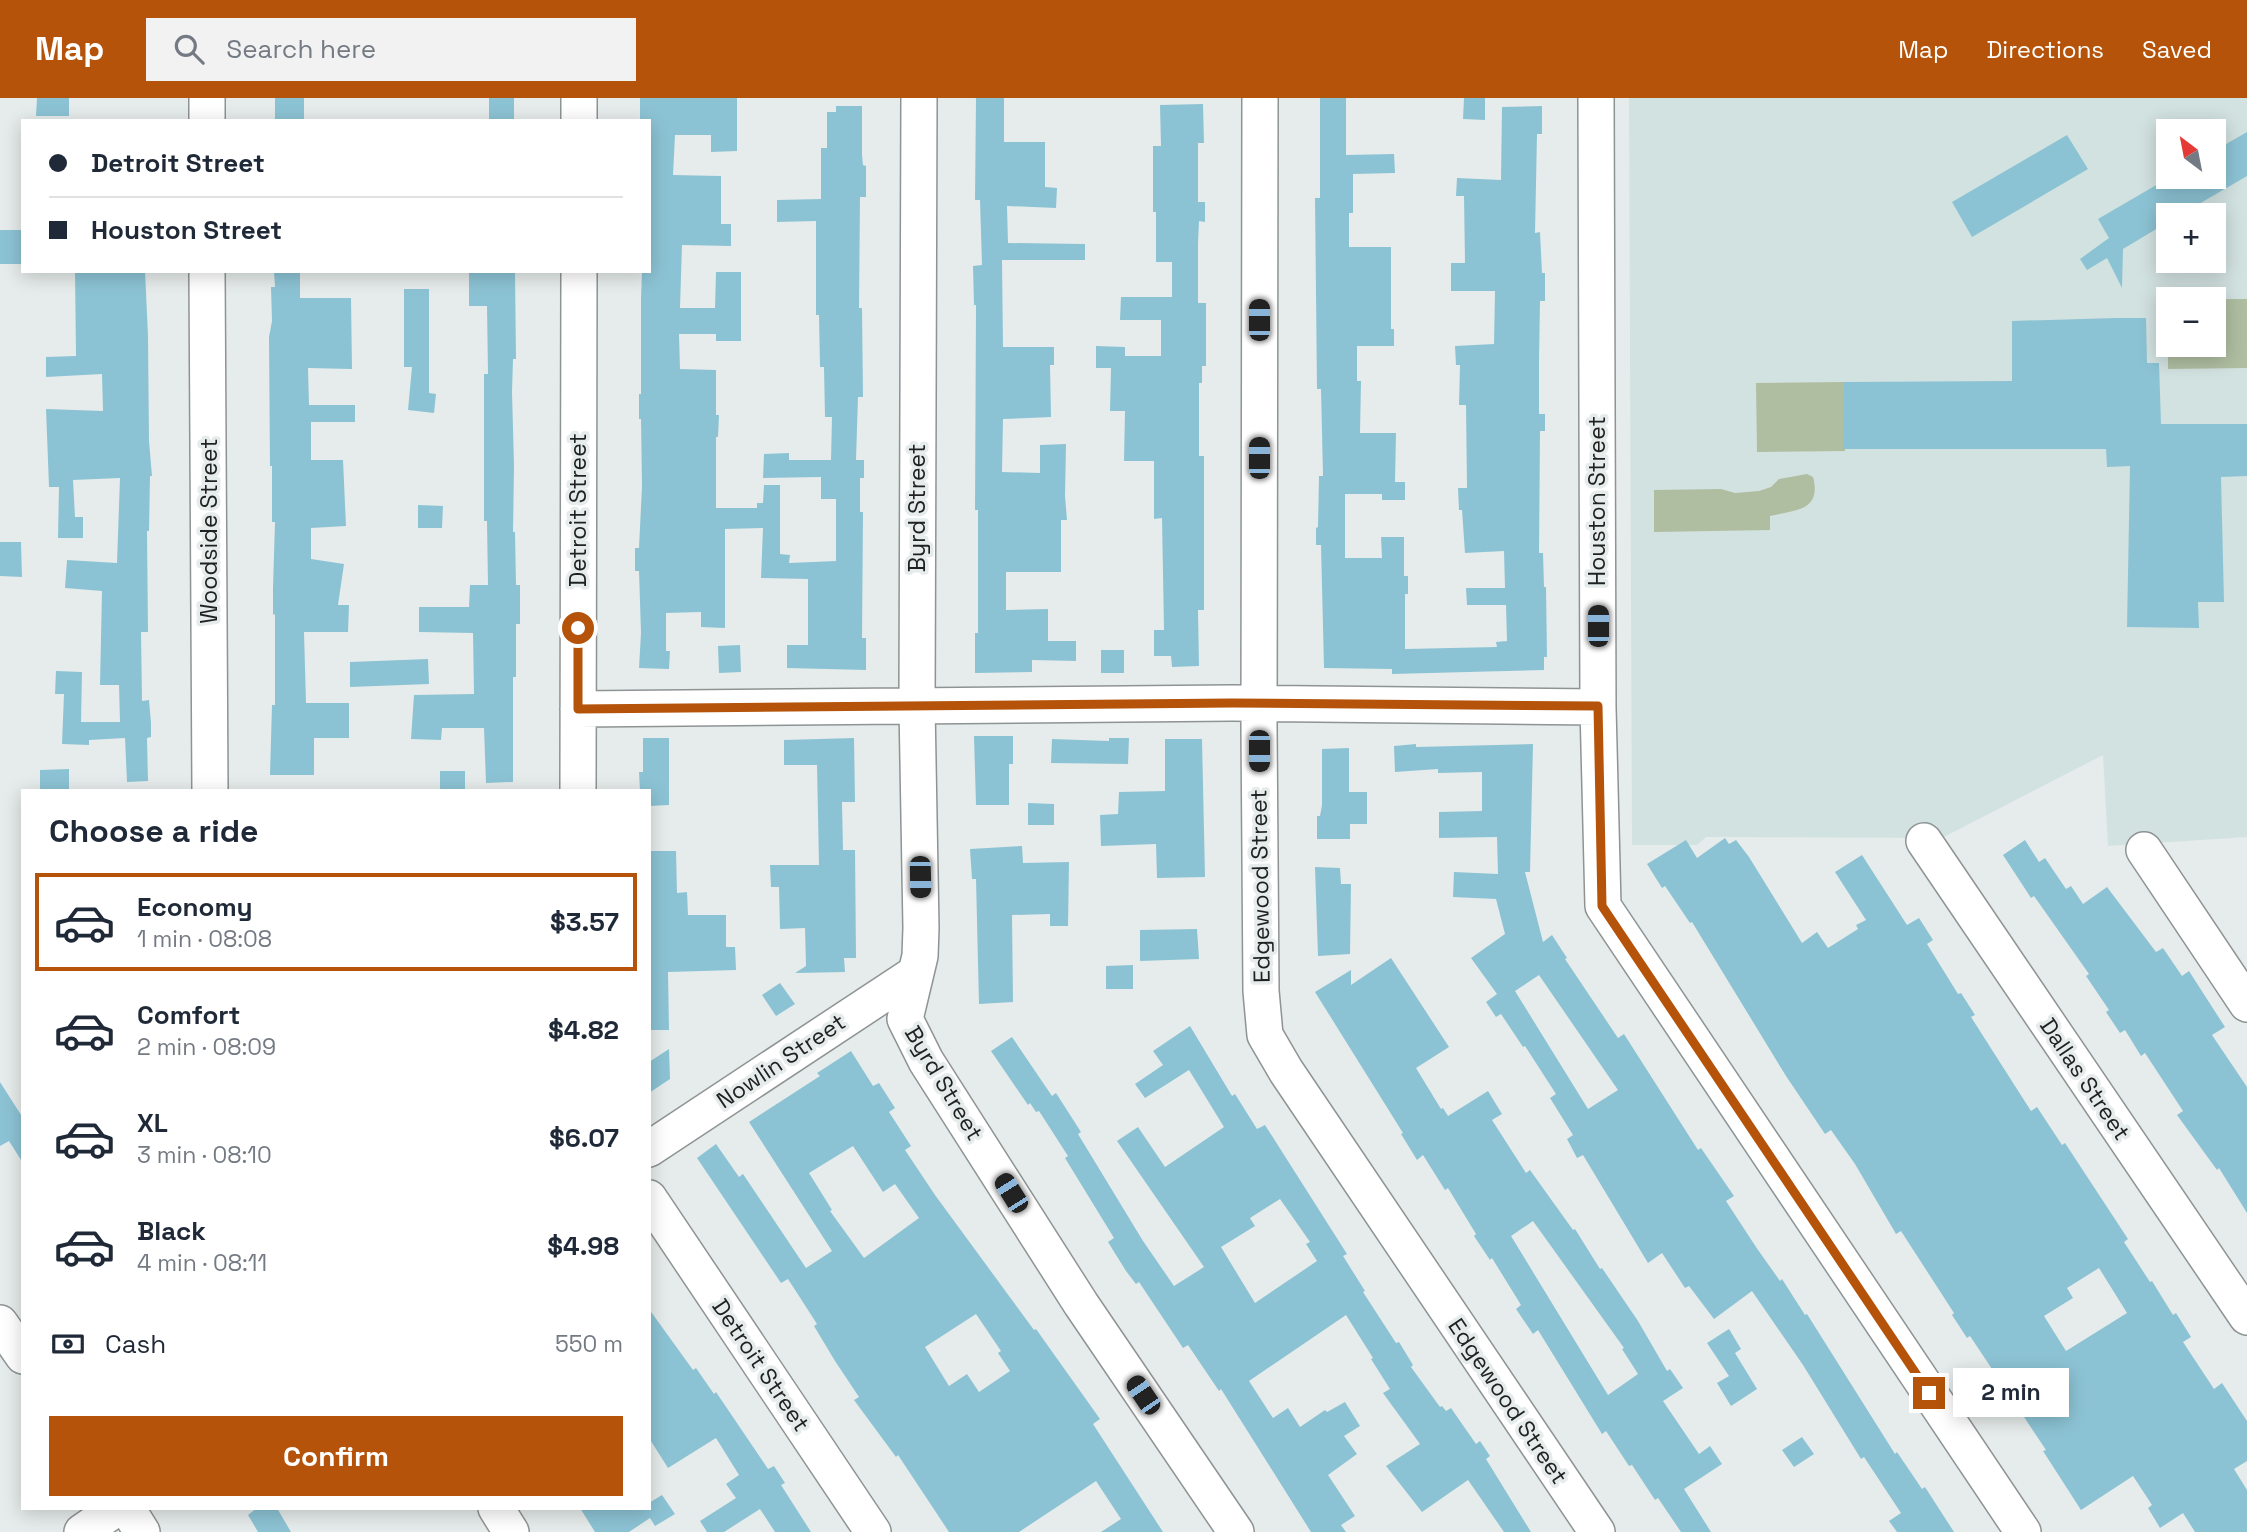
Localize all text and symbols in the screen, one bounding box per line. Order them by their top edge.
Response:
search box [146,18,636,81]
text: Map [35,28,104,70]
icon: search [170,30,208,68]
text: Search here [226,32,376,66]
text: Map [1898,34,1948,65]
text: Directions [1986,34,2104,65]
text: Saved [2142,34,2212,65]
north arrow [2156,119,2226,189]
map controls [2156,119,2226,357]
text: Detroit Street [91,146,265,180]
button: + [2156,203,2226,273]
text: Houston Street [91,213,282,247]
button: − [2156,287,2226,357]
car [1249,299,1270,341]
street label: Houston Street [1582,416,1612,586]
street label: Detroit Street [563,433,593,587]
car [1249,437,1270,479]
street label: Woodside Street [194,438,224,624]
street label: Byrd Street [902,444,932,572]
car [1588,605,1609,647]
route start [562,612,594,644]
car [1249,730,1270,772]
street label: Edgewood Street [1243,789,1277,983]
text: Choose a ride [49,811,259,851]
car [910,856,931,898]
text: Economy [137,890,253,924]
icon: car [53,891,116,954]
text: $3.57 [550,905,619,939]
text: 1 min · 08:08 [137,924,272,954]
text: Comfort [137,998,240,1032]
icon: car [53,999,116,1062]
street label: Nowlin Street [711,1007,851,1115]
street label: Dallas Street [2033,1012,2137,1146]
text: $4.82 [548,1013,619,1047]
street label: Byrd Street [898,1020,990,1146]
text: 2 min · 08:09 [137,1032,276,1062]
text: XL [137,1106,168,1140]
icon: car [53,1107,116,1170]
text: $6.07 [549,1121,619,1155]
text: 3 min · 08:10 [137,1140,272,1170]
car [991,1170,1032,1216]
text: Black [137,1214,206,1248]
icon: car [53,1215,116,1278]
text: $4.98 [547,1229,619,1263]
text: 4 min · 08:11 [137,1248,267,1278]
street label: Detroit Street [706,1293,816,1437]
street label: Edgewood Street [1441,1312,1575,1490]
icon: cash [49,1325,87,1363]
text: Cash [105,1327,166,1361]
text: 550 m [555,1329,623,1359]
callout: 2 min [1954,1368,2069,1418]
car [1123,1372,1164,1418]
route end [1913,1377,1945,1409]
text: 2 min [1981,1377,2041,1407]
button: Confirm [49,1416,623,1496]

